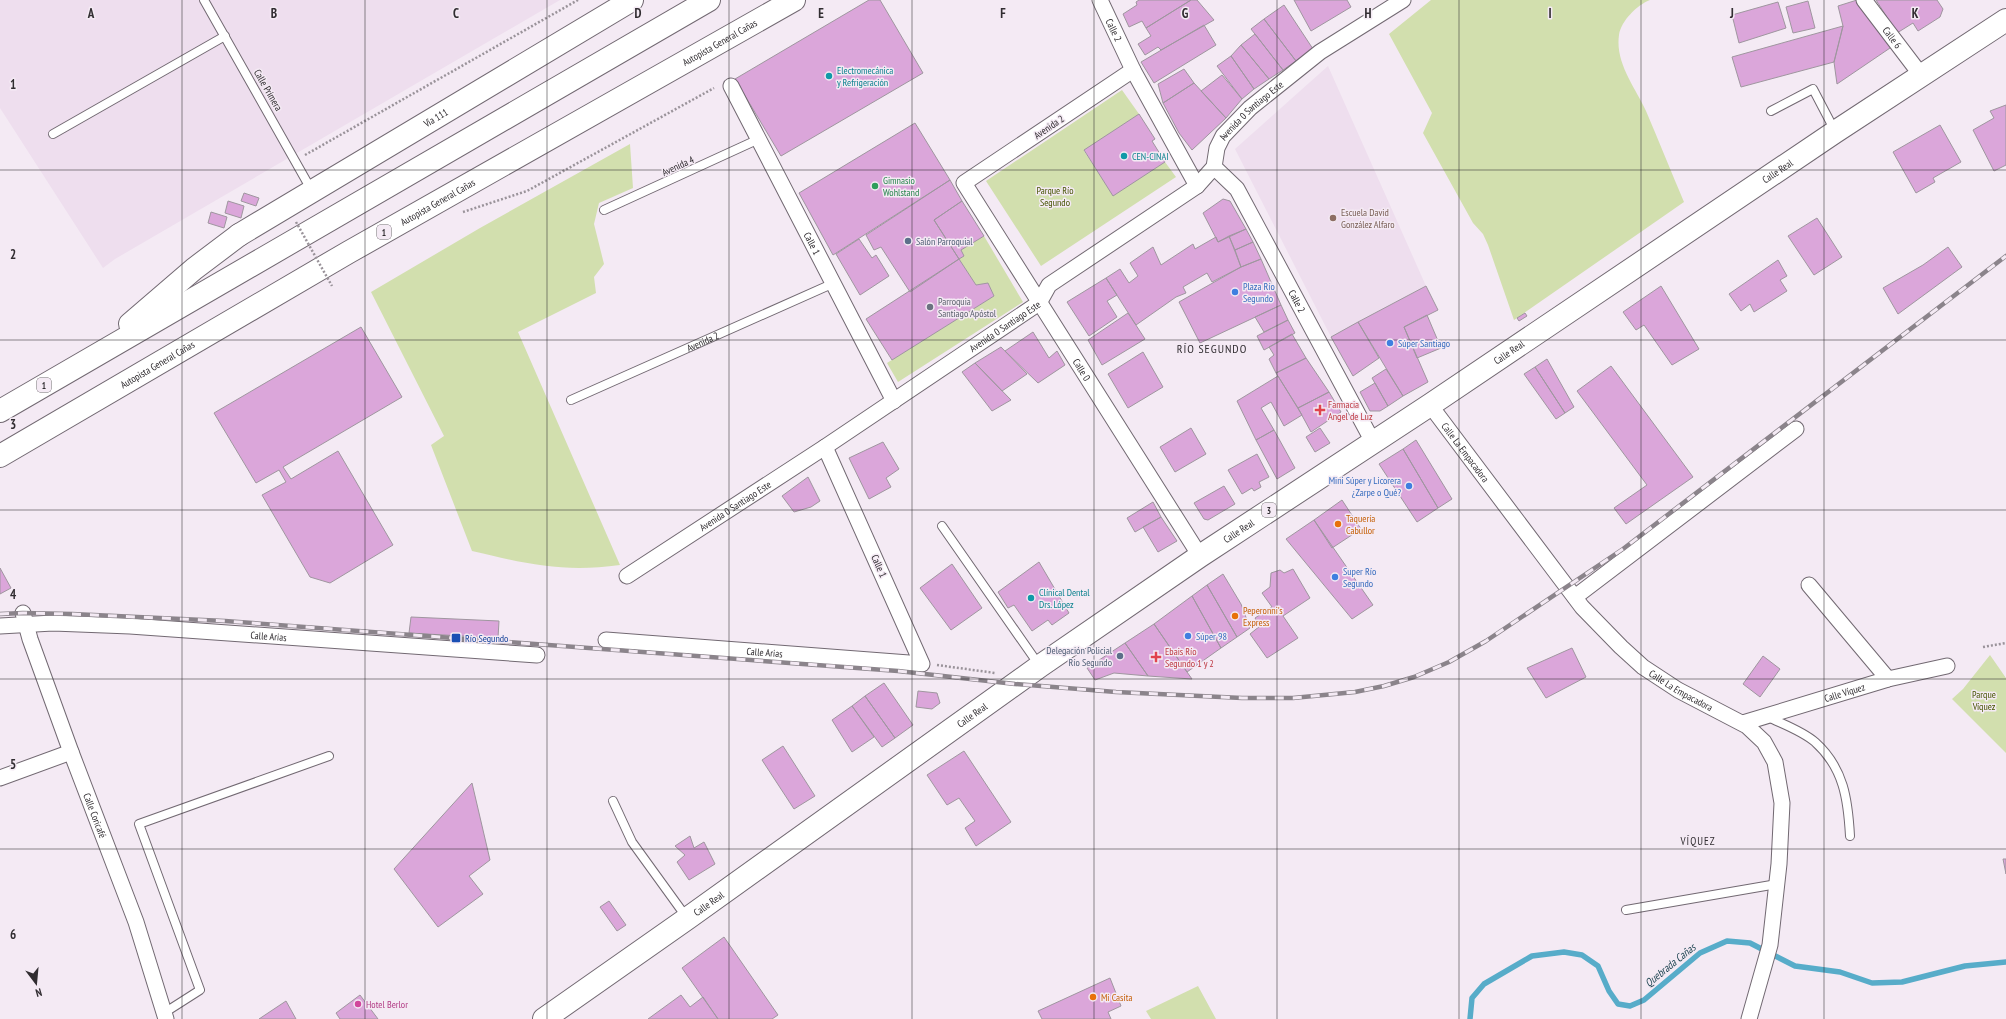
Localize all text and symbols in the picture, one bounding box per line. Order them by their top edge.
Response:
text: A [87,5,95,22]
text: B [271,5,277,22]
text: C [453,5,459,22]
text: D [635,5,642,22]
text: E [818,5,824,22]
text: F [1000,5,1006,22]
text: G [1182,5,1189,22]
text: H [1365,5,1372,22]
text: I [1548,5,1552,22]
text: J [1729,5,1734,22]
text: K [1912,5,1919,22]
street label: Autopista General Cañas [680,16,760,69]
street label: Calle 2 [1103,16,1125,43]
street label: Calle 6 [1880,24,1905,51]
place label: Electromecánica y Refrigeración [837,64,893,89]
street label: Calle Primera [251,67,285,113]
marker: Electromecánica y Refrigeración [824,71,834,81]
text: 1 [10,76,16,93]
street label: Avenida 0 Santiago Este [1216,78,1286,142]
street label: Vía 111 [420,105,450,130]
street label: Avenida 2 [1031,112,1067,142]
place label: CEN-CINAI [1132,150,1169,163]
marker: CEN-CINAI [1119,151,1129,161]
street label: Avenida 4 [660,153,697,179]
street label: Calle Real [1759,156,1796,186]
place label: Gimnasio Wohlstand [883,174,919,199]
street label: Autopista General Cañas [398,175,478,228]
marker: Gimnasio Wohlstand [870,181,880,191]
park label: Parque Río Segundo [1036,184,1074,209]
place label: Escuela David González Alfaro [1341,206,1395,231]
marker: Escuela David González Alfaro [1328,213,1338,223]
road number: 1 [377,225,391,239]
street label: Calle 1 [801,230,824,257]
place label: Salón Parroquial [916,235,973,248]
marker: Salón Parroquial [903,236,913,246]
text: 2 [10,246,16,263]
place label: Plaza Río Segundo [1243,280,1275,305]
marker: Plaza Río Segundo [1230,287,1240,297]
street label: Calle 2 [1286,287,1309,315]
place label: Parroquia Santiago Apóstol [938,295,997,320]
street label: Avenida 0 Santiago Este [967,297,1043,355]
marker: Parroquia Santiago Apóstol [925,302,935,312]
street label: Avenida 2 [684,329,721,354]
street label: Autopista General Cañas [118,337,197,391]
place label: Súper Santiago [1398,337,1450,350]
street label: Calle Real [1491,337,1527,367]
marker: Súper Santiago [1385,338,1395,348]
district label: RÍO SEGUNDO [1177,341,1247,356]
street label: Calle 0 [1070,356,1094,384]
road number: 1 [37,378,51,392]
place label: Farmacia Angel de Luz [1328,398,1373,423]
marker: Farmacia Angel de Luz [1315,405,1325,415]
text: 3 [10,416,16,433]
street label: Calle La Empacadora [1439,420,1492,485]
place label: Mini Súper y Licorera ¿Zarpe o Qué? [1329,474,1401,499]
street label: Avenida 0 Santiago Este [697,477,773,534]
marker: Mini Súper y Licorera ¿Zarpe o Qué? [1404,481,1414,491]
road number: 3 [1262,503,1276,517]
place label: Taquería Cabullor [1346,512,1375,537]
street label: Calle Real [1221,516,1257,546]
marker: Taquería Cabullor [1333,519,1343,529]
street label: Calle 1 [868,552,890,580]
place label: Super Río Segundo [1343,565,1376,590]
marker: Super Río Segundo [1330,572,1340,582]
text: 4 [10,586,17,603]
place label: Clínical Dental Drs. López [1039,586,1090,611]
marker: Clínical Dental Drs. López [1026,593,1036,603]
place label: Peperonni's Express [1243,604,1283,629]
marker: Peperonni's Express [1230,611,1240,621]
street label: Calle Arias [250,628,288,644]
place label: Súper 98 [1196,630,1227,643]
marker: Súper 98 [1183,631,1193,641]
marker: Río Segundo [450,632,462,644]
place label: Río Segundo [465,632,508,645]
street label: Calle Arias [746,644,784,660]
place label: Delegación Policial Río Segundo [1046,644,1113,669]
place label: Ebais Río Segundo 1 y 2 [1165,645,1214,670]
marker: Delegación Policial Río Segundo [1115,651,1125,661]
marker: Ebais Río Segundo 1 y 2 [1150,651,1162,663]
street label: Calle La Empacadora [1647,666,1715,714]
street label: Calle Víquez [1822,680,1867,705]
park label: Parque Víquez [1972,688,1996,713]
street label: Calle Real [954,699,990,730]
text: 5 [10,756,16,773]
street label: Calle Coricafé [81,791,110,840]
district label: VÍQUEZ [1680,834,1715,848]
street label: Calle Real [691,888,727,919]
text: 6 [10,926,16,943]
water label: Quebrada Cañas [1642,939,1699,990]
north arrow [16,963,56,1003]
text: N [34,985,44,1000]
place label: Mi Casita [1101,991,1132,1004]
marker: Mi Casita [1088,992,1098,1002]
place label: Hotel Berlor [366,998,408,1011]
marker: Hotel Berlor [353,999,363,1009]

